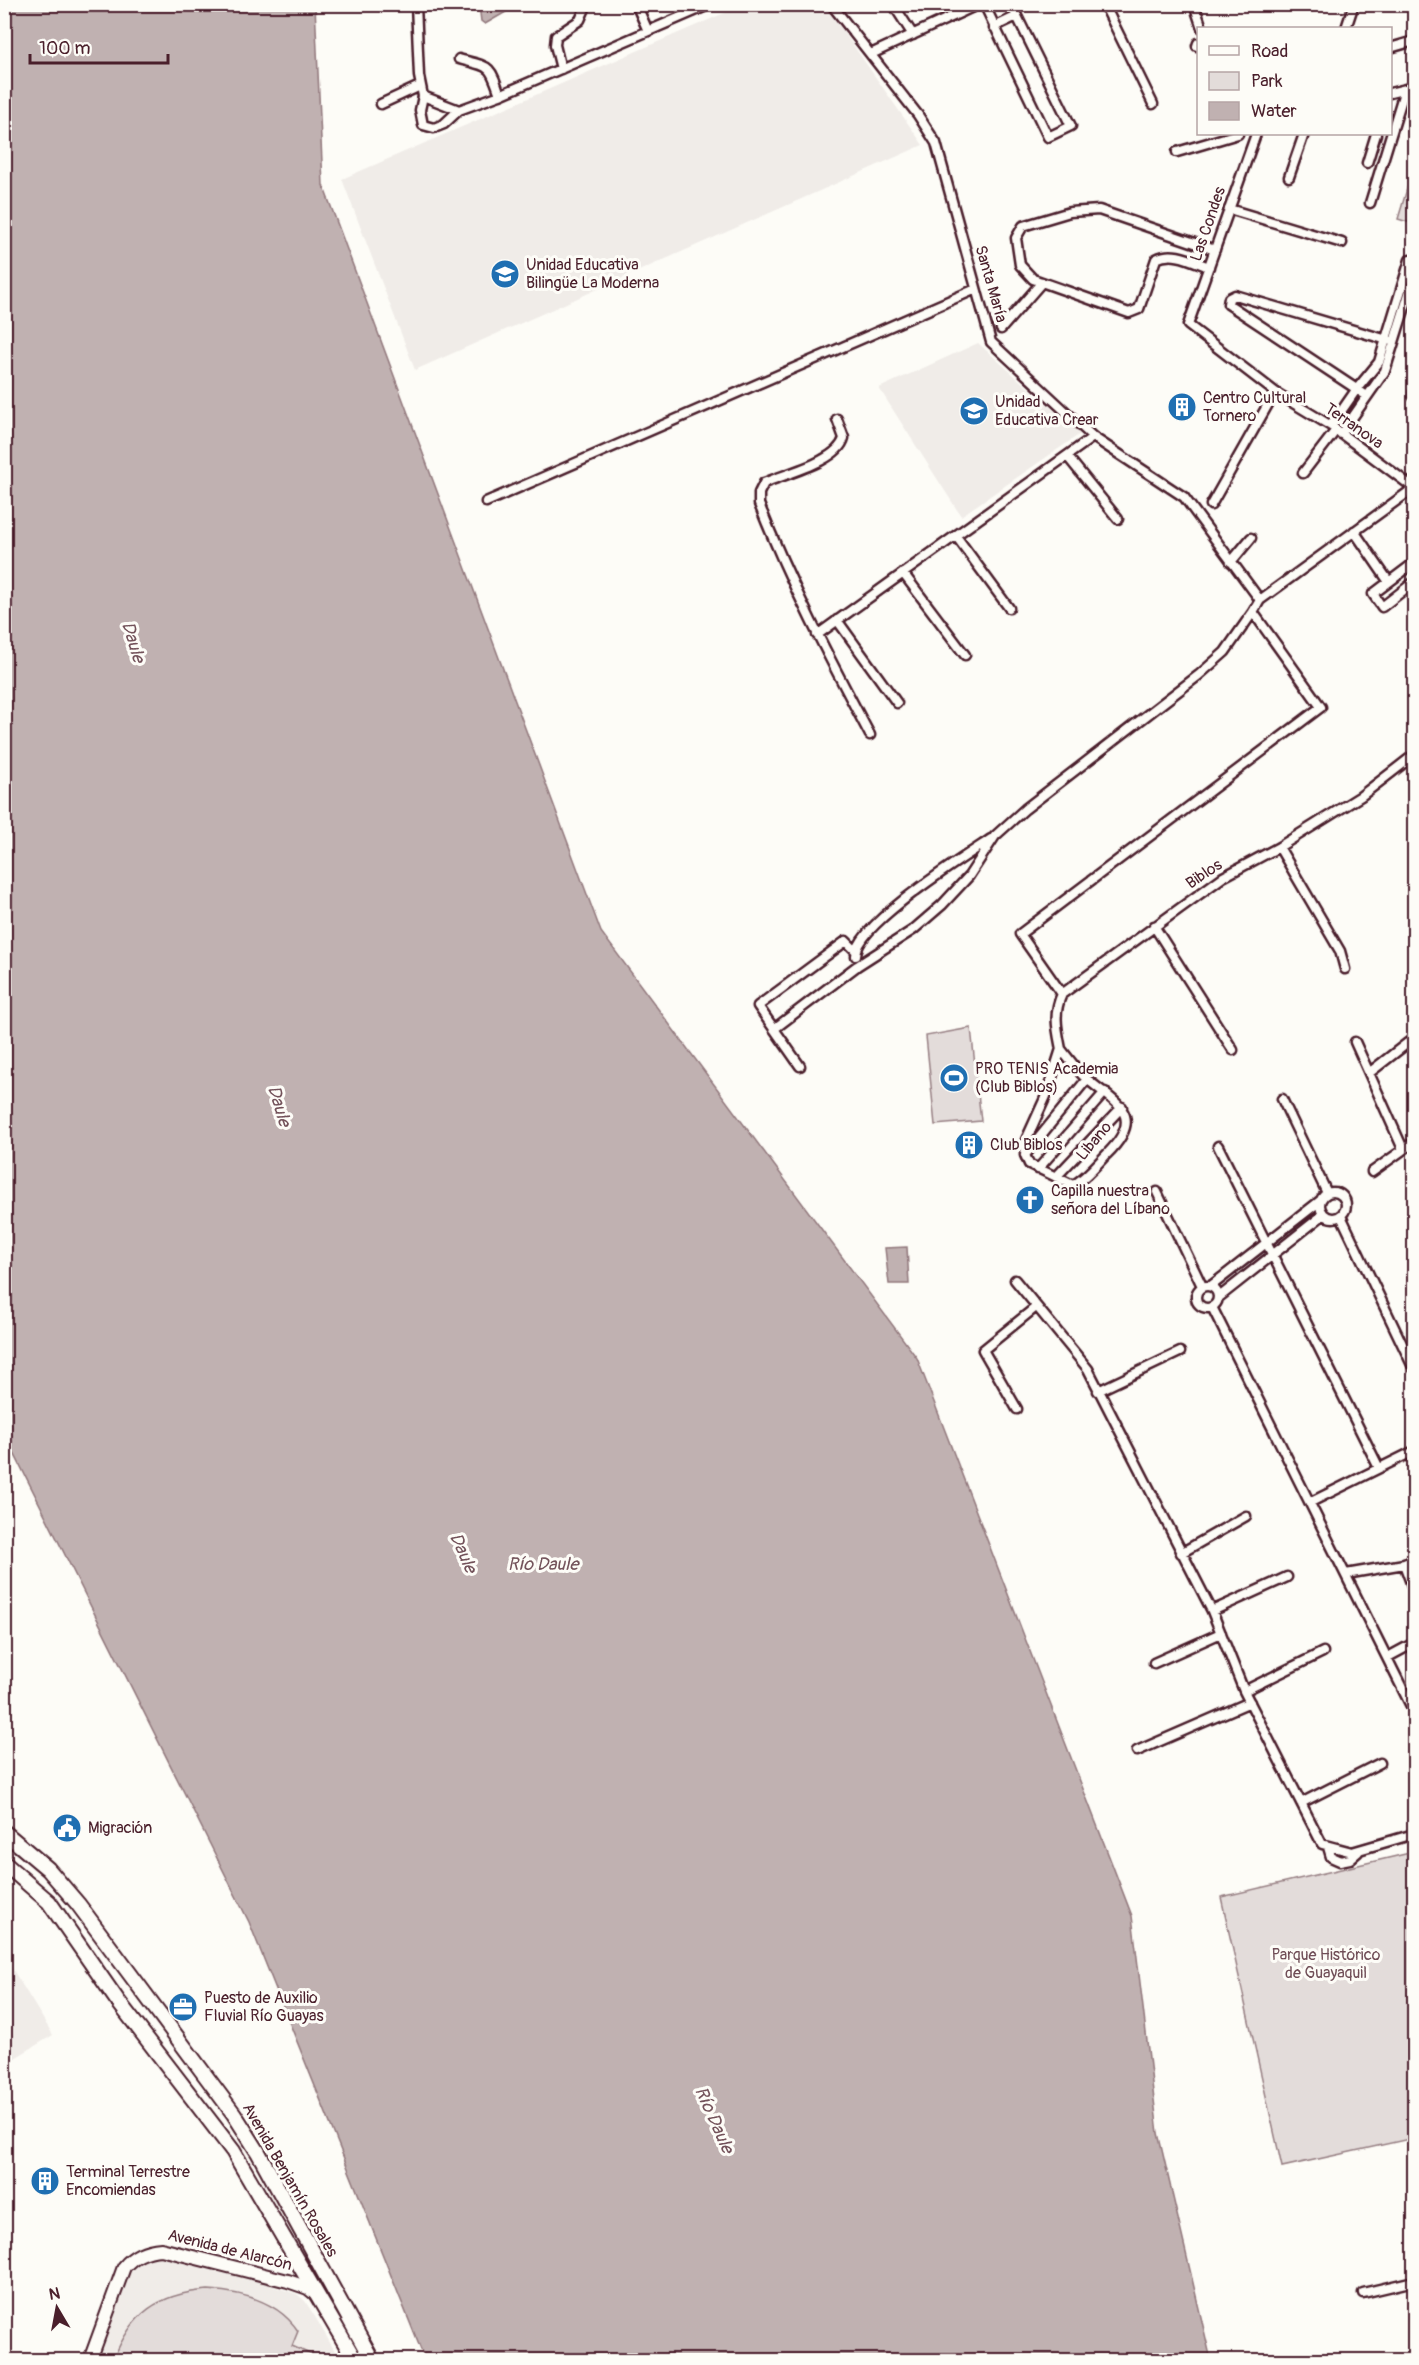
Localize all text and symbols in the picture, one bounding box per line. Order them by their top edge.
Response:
scale bar [30,27,168,65]
legend [1197,27,1392,135]
text: 100 m [39,37,91,60]
text: Road [1251,40,1288,63]
text: Park [1251,70,1283,93]
text: Water [1251,100,1297,123]
street label: Las Condes [1186,184,1230,264]
street label: Santa María [970,243,1012,325]
place label: Unidad Educativa Bilingüe La Moderna [526,255,659,293]
school or university icon: Unidad Educativa Bilingüe La Moderna [489,258,521,290]
place label: Centro Cultural Tornero [1203,388,1306,426]
building icon: Centro Cultural Tornero [1166,391,1198,423]
place label: Unidad Educativa Crear [995,392,1099,430]
school or university icon: Unidad Educativa Crear [958,395,990,427]
street label: Terranova [1321,399,1387,453]
water label: Daule [116,619,151,667]
street label: Biblos [1182,855,1226,893]
place label: PRO TENIS Academia (Club Biblos) [975,1059,1119,1097]
sports icon: PRO TENIS Academia (Club Biblos) [938,1062,970,1094]
water label: Daule [262,1083,297,1131]
street label: Libano [1072,1117,1116,1165]
building icon: Club Biblos [953,1129,985,1161]
place label: Club Biblos [990,1135,1062,1155]
place label: Capilla nuestra señora del Líbano [1051,1181,1170,1219]
church icon: Capilla nuestra señora del Líbano [1014,1184,1046,1216]
water label: Daule [444,1529,483,1579]
water label: Río Daule [508,1553,580,1576]
public building icon: Migración [51,1812,83,1844]
place label: Migración [88,1818,152,1838]
park label: Parque Histórico de Guayaquil [1272,1945,1381,1983]
place label: Puesto de Auxilio Fluvial Río Guayas [204,1988,324,2026]
office icon: Puesto de Auxilio Fluvial Río Guayas [167,1991,199,2023]
water label: Río Daule [689,2083,740,2159]
street label: Avenida Benjamín Rosales [238,2100,342,2260]
place label: Terminal Terrestre Encomiendas [66,2162,190,2200]
building icon: Terminal Terrestre Encomiendas [29,2165,61,2197]
street label: Avenida de Alarcón [166,2225,294,2275]
north arrow [27,2278,87,2338]
text: N [48,2283,62,2305]

